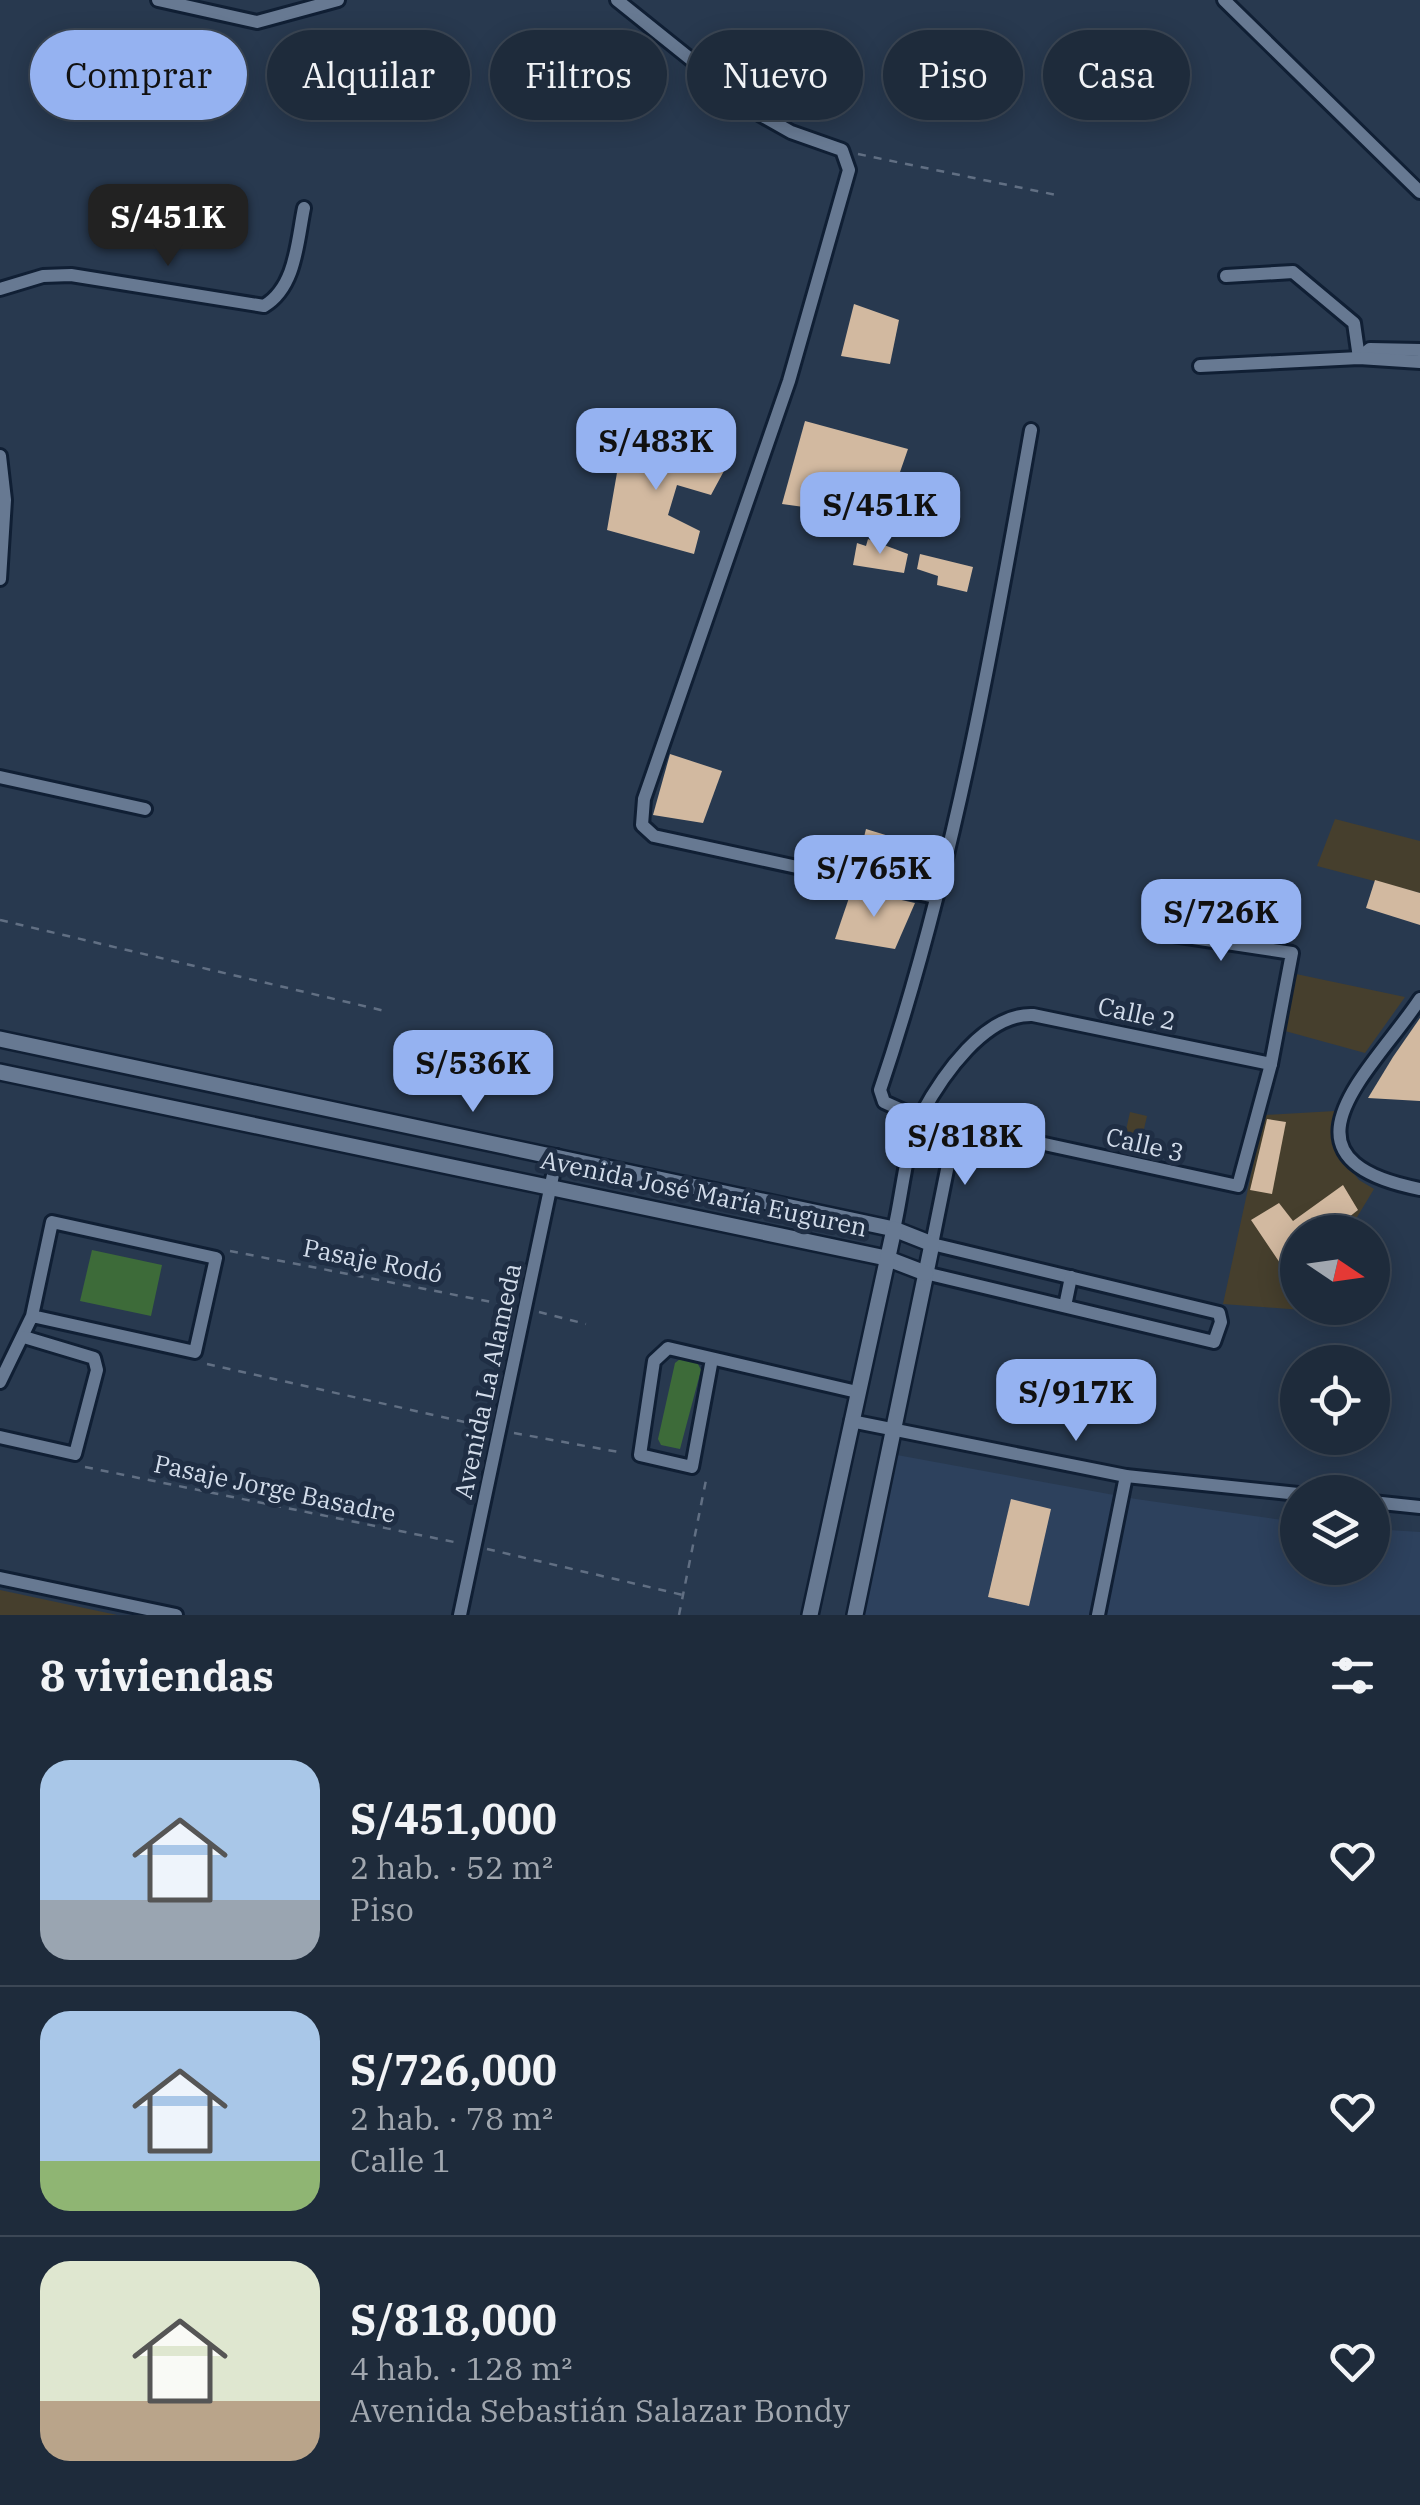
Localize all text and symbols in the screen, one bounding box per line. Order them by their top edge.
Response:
chip: Comprar [30,30,247,120]
chip: Alquilar [267,30,470,120]
chip: Filtros [490,30,667,120]
chip: Nuevo [687,30,863,120]
chip: Piso [883,30,1023,120]
chip: Casa [1043,30,1190,120]
pin: S/451K [87,184,249,269]
text: S/451K [110,195,226,237]
pin: S/483K [575,408,737,493]
text: S/483K [598,419,714,461]
pin: S/451K [799,472,961,557]
text: S/451K [822,483,938,525]
pin: S/765K [793,835,955,920]
text: S/765K [816,846,932,888]
pin: S/726K [1140,879,1302,964]
text: S/726K [1163,890,1279,932]
street label: Calle 2 [1095,989,1179,1037]
pin: S/536K [392,1030,554,1115]
text: S/536K [415,1041,531,1083]
pin: S/818K [884,1103,1046,1188]
text: S/818K [907,1114,1023,1156]
street label: Calle 3 [1103,1119,1187,1169]
street label: Avenida José María Euguren [538,1142,870,1244]
north arrow [1280,1215,1390,1325]
map controls [1280,1215,1390,1585]
street label: Pasaje Rodó [300,1230,446,1290]
street label: Avenida La Alameda [446,1260,528,1502]
button: locate [1280,1345,1390,1455]
pin: S/917K [995,1359,1157,1444]
text: S/917K [1018,1370,1134,1412]
street label: Pasaje Jorge Basadre [151,1446,399,1530]
button: layers [1280,1475,1390,1585]
text: 8 viviendas [40,1648,274,1703]
icon: filters [1325,1648,1380,1703]
text: S/451,000 [350,1791,557,1846]
icon: home [120,1800,240,1920]
icon: heart [1325,1833,1380,1888]
text: 2 hab. · 52 m² [350,1846,553,1888]
text: Piso [350,1888,414,1930]
text: S/726,000 [350,2042,557,2097]
icon: home [120,2051,240,2171]
icon: heart [1325,2084,1380,2139]
text: 2 hab. · 78 m² [350,2097,553,2139]
text: Calle 1 [350,2139,451,2181]
text: S/818,000 [350,2292,557,2347]
icon: home [120,2301,240,2421]
icon: heart [1325,2334,1380,2389]
text: 4 hab. · 128 m² [350,2347,572,2389]
text: Avenida Sebastián Salazar Bondy [350,2389,850,2431]

